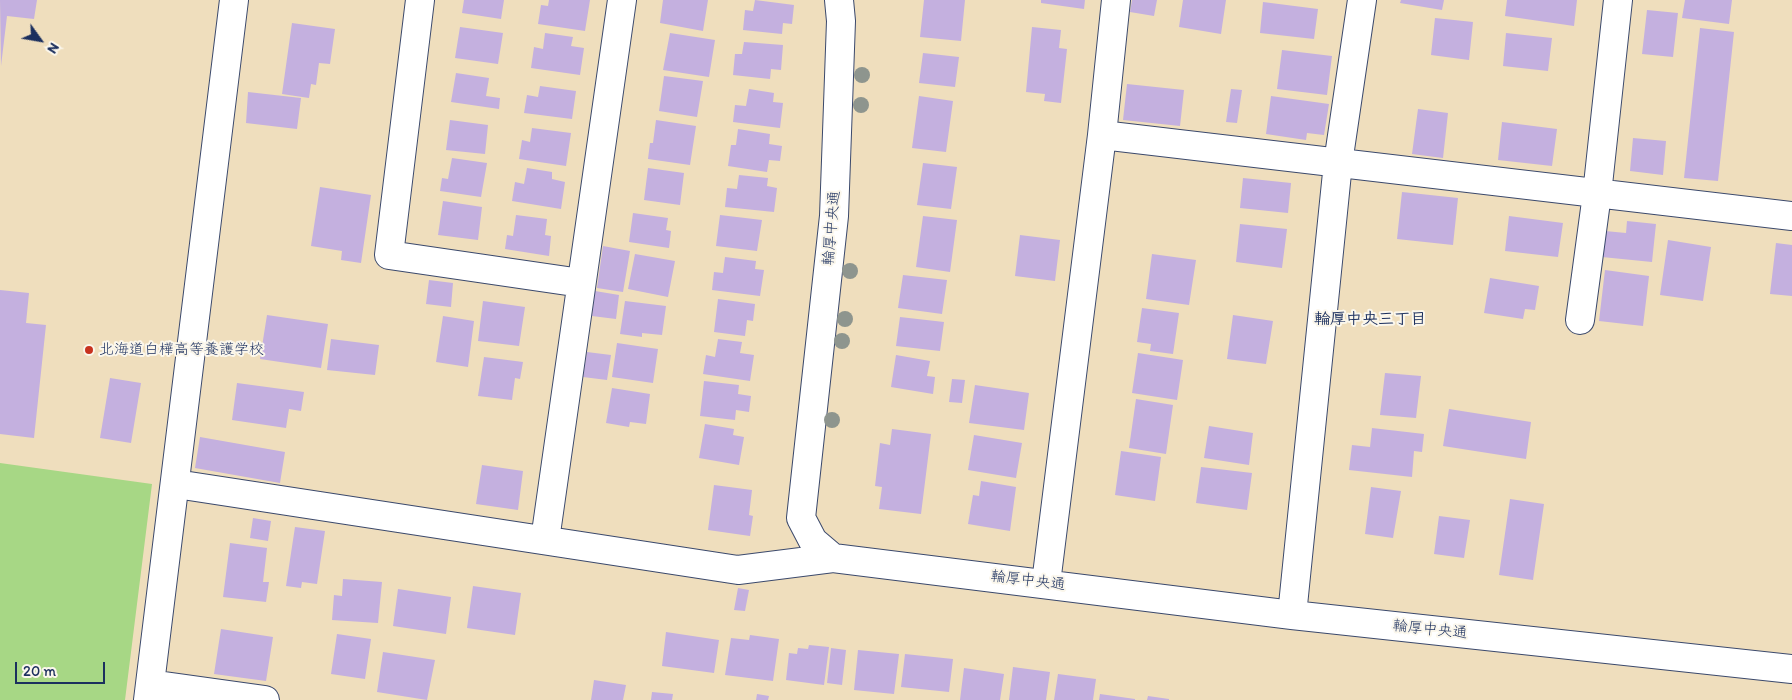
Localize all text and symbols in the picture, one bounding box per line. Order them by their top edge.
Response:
north arrow [15,15,65,65]
text: N [43,40,63,57]
street label: 輪厚中央通 [820,190,844,266]
district label: 輪厚中央三丁目 [1314,310,1426,330]
place label: 北海道白樺高等養護学校 [99,341,264,359]
marker: 北海道白樺高等養護学校 [83,344,95,356]
street label: 輪厚中央通 [990,567,1066,595]
street label: 輪厚中央通 [1392,617,1468,643]
scale bar [18,652,108,684]
text: 20 m [23,662,56,680]

